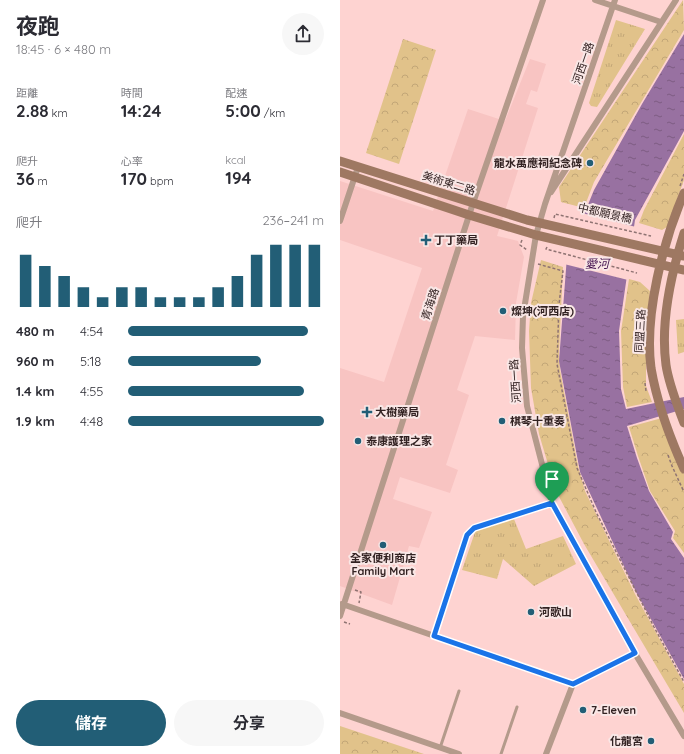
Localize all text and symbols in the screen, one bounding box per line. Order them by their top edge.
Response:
text: 夜跑 [16,12,60,40]
button: share [282,13,324,55]
street label: 河西一路 [569,40,597,86]
text: 18:45 · 6 × 480 m [16,41,111,57]
text: 距離 [16,86,38,100]
text: 時間 [121,86,143,100]
text: 配速 [225,86,247,100]
text: 2.88 [16,100,49,121]
text: 14:24 [121,100,162,121]
text: 5:00 [225,100,261,121]
text: km [49,106,67,120]
text: /km [261,106,285,120]
text: kcal [225,153,246,167]
text: 爬升 [16,154,38,168]
text: 心率 [121,154,143,168]
place label: 龍水萬應祠紀念碑 [494,156,582,170]
marker: 龍水萬應祠紀念碑 [585,158,595,168]
text: 194 [225,167,252,188]
text: 36 [16,168,35,189]
text: 170 [121,168,147,189]
street label: 美術東二路 [421,168,477,198]
text: m [35,174,48,188]
text: bpm [147,174,173,188]
street label: 中都願景橋 [577,200,633,226]
text: 236–241 m [262,212,324,228]
text: 爬升 [16,214,42,230]
place label: 丁丁藥局 [434,233,478,247]
marker: 丁丁藥局 [421,235,431,245]
water label: 愛河 [585,256,611,271]
street label: 青海路 [418,286,442,322]
place label: 燦坤(河西店) [511,304,574,318]
marker: 燦坤(河西店) [498,306,508,316]
street label: 同盟三路 [632,309,648,353]
text: 480 m [16,323,54,339]
text: 4:54 [80,323,103,339]
text: 960 m [16,353,54,369]
text: 5:18 [80,353,101,369]
street label: 河西一路 [506,359,524,403]
text: 1.4 km [16,383,55,399]
text: 4:55 [80,383,103,399]
place label: 大樹藥局 [375,405,419,419]
marker: 大樹藥局 [362,407,372,417]
text: 1.9 km [16,413,55,429]
text: 4:48 [80,413,103,429]
place label: 棋琴十重奏 [510,414,565,428]
marker: 棋琴十重奏 [497,416,507,426]
place label: 泰康護理之家 [366,434,432,448]
marker: 泰康護理之家 [353,436,363,446]
pin [535,462,569,503]
icon: arrive [541,468,563,490]
marker: 全家便利商店 Family Mart [378,540,388,550]
place label: 全家便利商店 Family Mart [350,551,416,578]
place label: 河歌山 [539,605,572,619]
marker: 河歌山 [526,607,536,617]
button: 儲存 [16,700,166,746]
button: 分享 [174,700,324,746]
place label: 7-Eleven [591,703,636,717]
marker: 7-Eleven [578,705,588,715]
place label: 化龍宮 [610,734,643,748]
marker: 化龍宮 [646,736,656,746]

